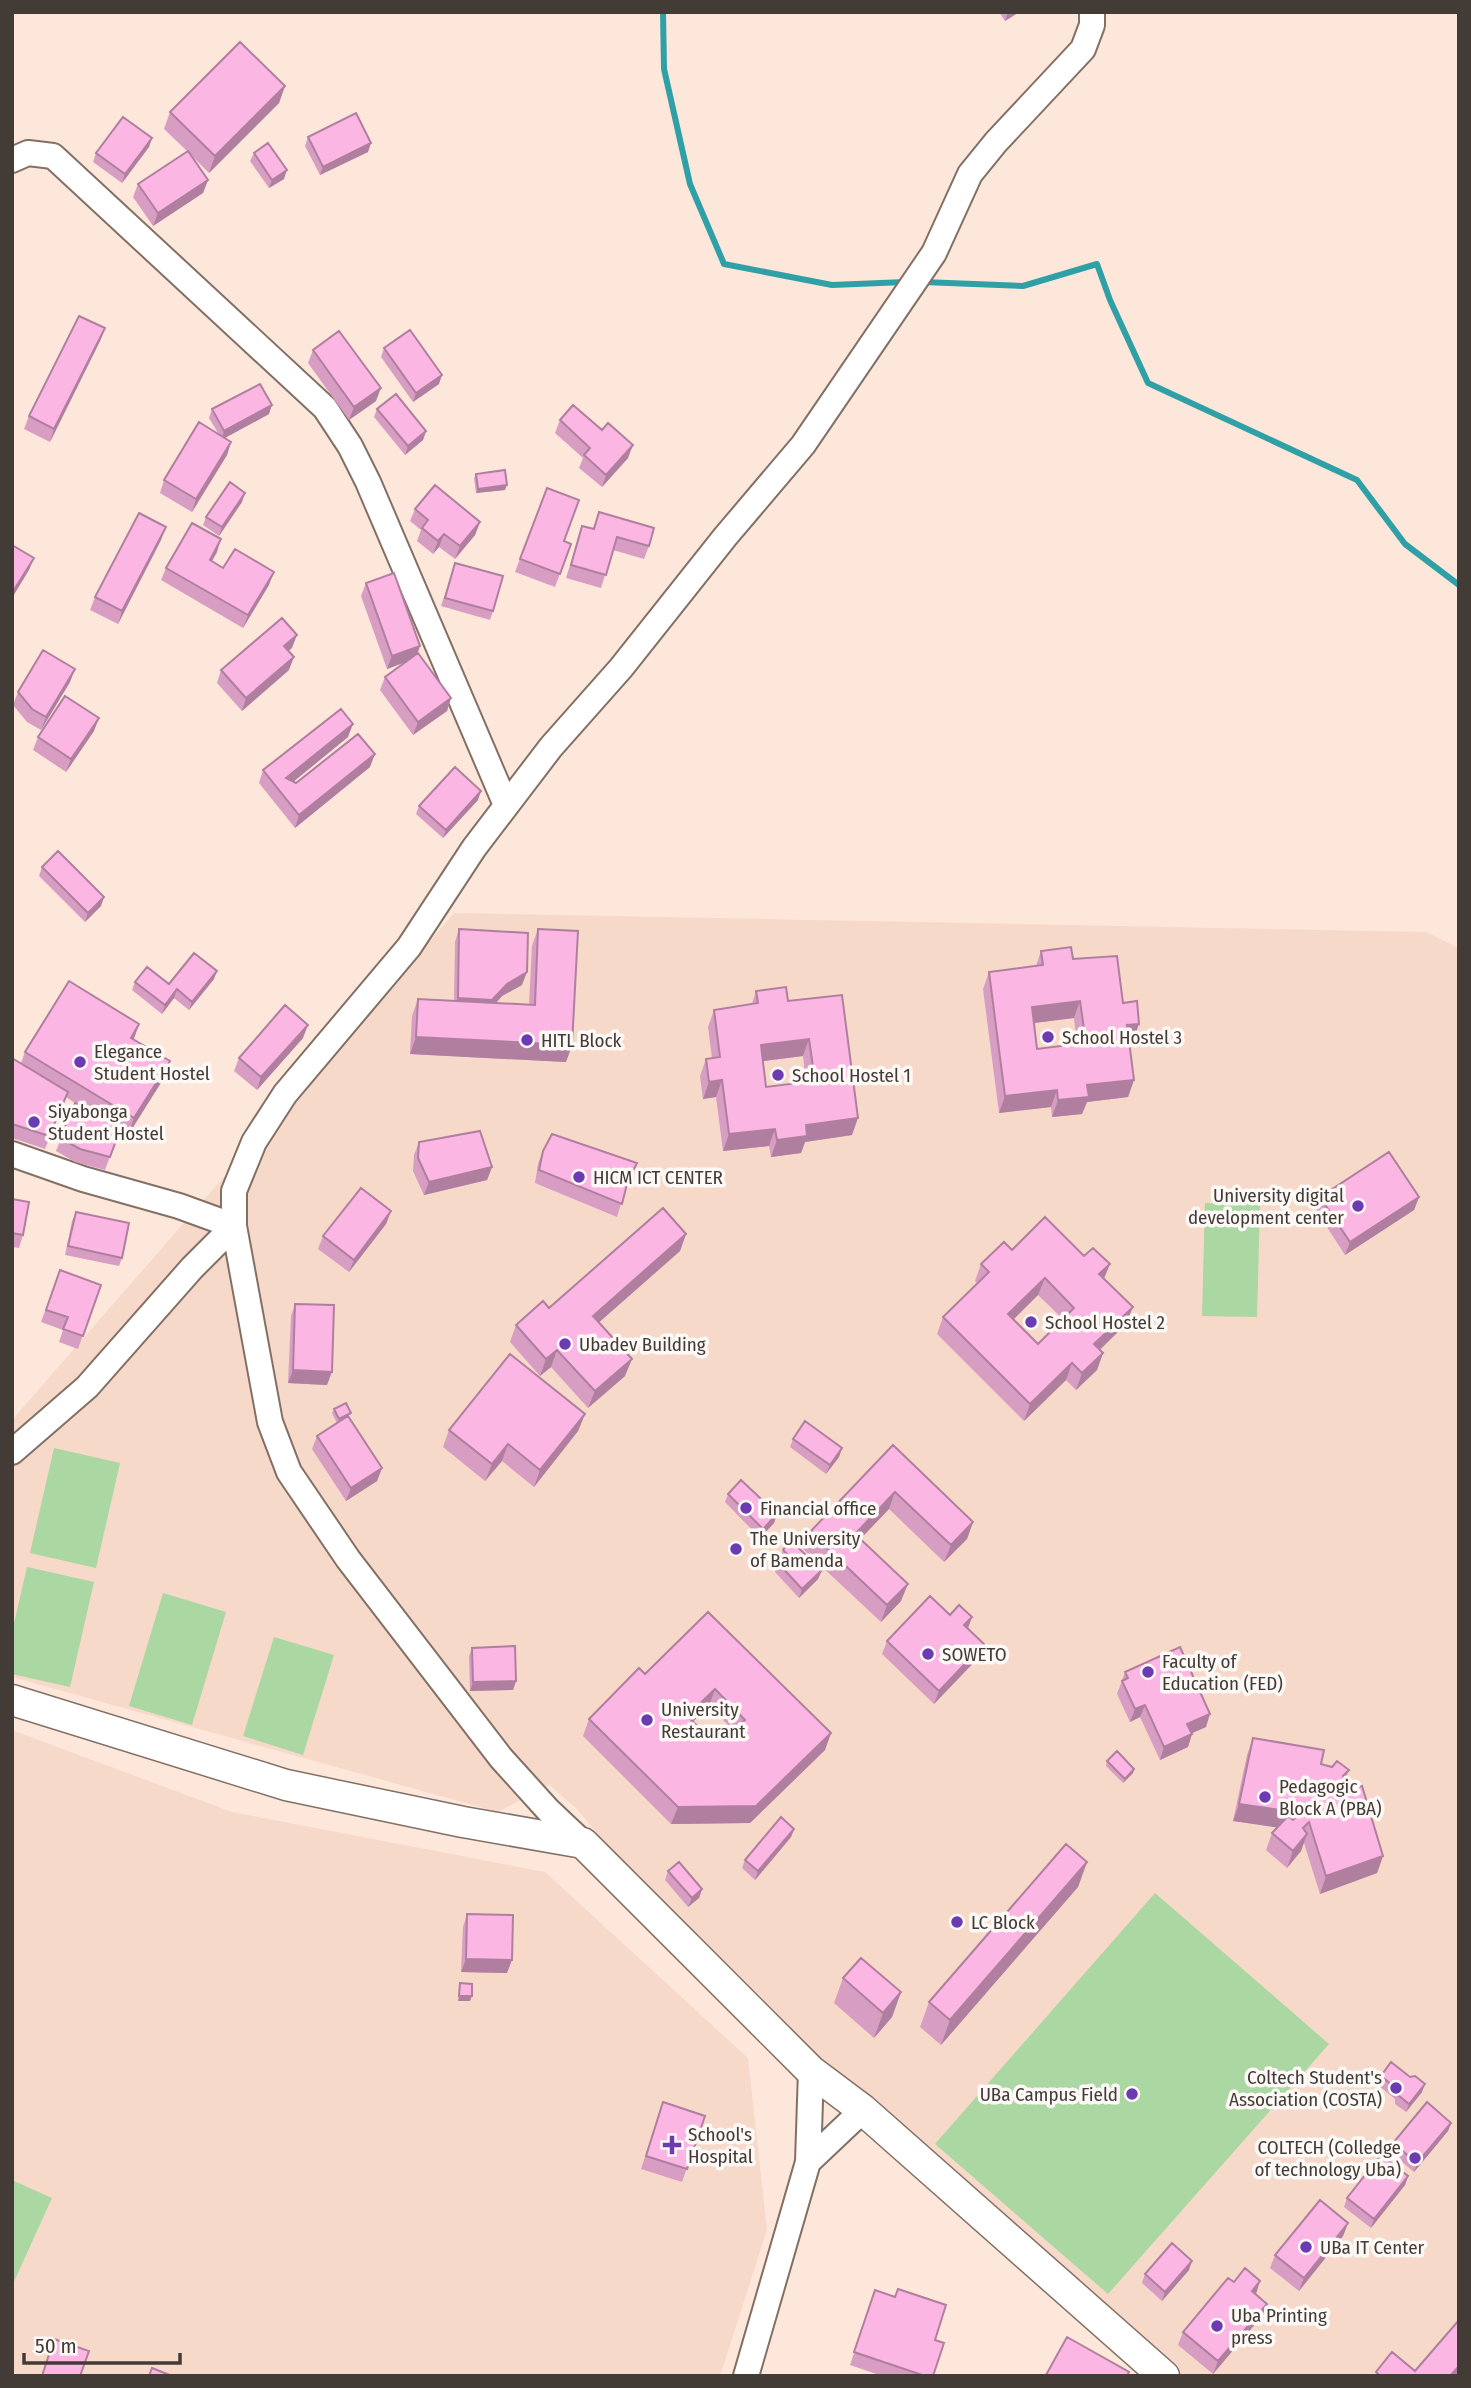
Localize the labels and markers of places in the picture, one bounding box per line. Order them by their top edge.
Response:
place label: School Hostel 3 [1062,1026,1182,1049]
place label: HITL Block [541,1029,622,1052]
marker: School Hostel 3 [1040,1029,1056,1045]
marker: HITL Block [519,1032,535,1048]
place label: Elegance Student Hostel [94,1040,210,1085]
marker: Elegance Student Hostel [72,1054,88,1070]
place label: School Hostel 1 [792,1064,911,1087]
marker: School Hostel 1 [770,1067,786,1083]
place label: Siyabonga Student Hostel [48,1100,164,1145]
marker: Siyabonga Student Hostel [26,1114,42,1130]
place label: HICM ICT CENTER [593,1166,723,1189]
marker: HICM ICT CENTER [571,1169,587,1185]
place label: University digital development center [1188,1184,1344,1229]
marker: University digital development center [1350,1198,1366,1214]
place label: School Hostel 2 [1045,1311,1165,1334]
marker: School Hostel 2 [1023,1314,1039,1330]
place label: Ubadev Building [579,1333,706,1356]
marker: Ubadev Building [557,1336,573,1352]
place label: Financial office [760,1497,876,1520]
marker: Financial office [738,1500,754,1516]
place label: The University of Bamenda [750,1527,861,1572]
marker: The University of Bamenda [728,1541,744,1557]
place label: SOWETO [942,1643,1007,1666]
marker: SOWETO [920,1646,936,1662]
place label: Faculty of Education (FED) [1162,1650,1283,1695]
marker: Faculty of Education (FED) [1140,1664,1156,1680]
place label: University Restaurant [661,1698,746,1743]
marker: University Restaurant [639,1712,655,1728]
place label: Pedagogic Block A (PBA) [1279,1775,1382,1820]
marker: Pedagogic Block A (PBA) [1257,1789,1273,1805]
place label: LC Block [971,1911,1035,1934]
marker: LC Block [949,1914,965,1930]
place label: Coltech Student's Association (COSTA) [1229,2066,1382,2111]
marker: Coltech Student's Association (COSTA) [1388,2080,1404,2096]
place label: UBa Campus Field [980,2083,1118,2106]
marker: UBa Campus Field [1124,2086,1140,2102]
place label: School's Hospital [688,2123,753,2168]
marker: School's Hospital [662,2135,682,2155]
place label: COLTECH (Colledge of technology Uba) [1254,2136,1401,2181]
marker: COLTECH (Colledge of technology Uba) [1407,2150,1423,2166]
place label: UBa IT Center [1320,2236,1425,2259]
marker: UBa IT Center [1298,2239,1314,2255]
place label: Uba Printing press [1231,2304,1327,2349]
marker: Uba Printing press [1209,2318,1225,2334]

